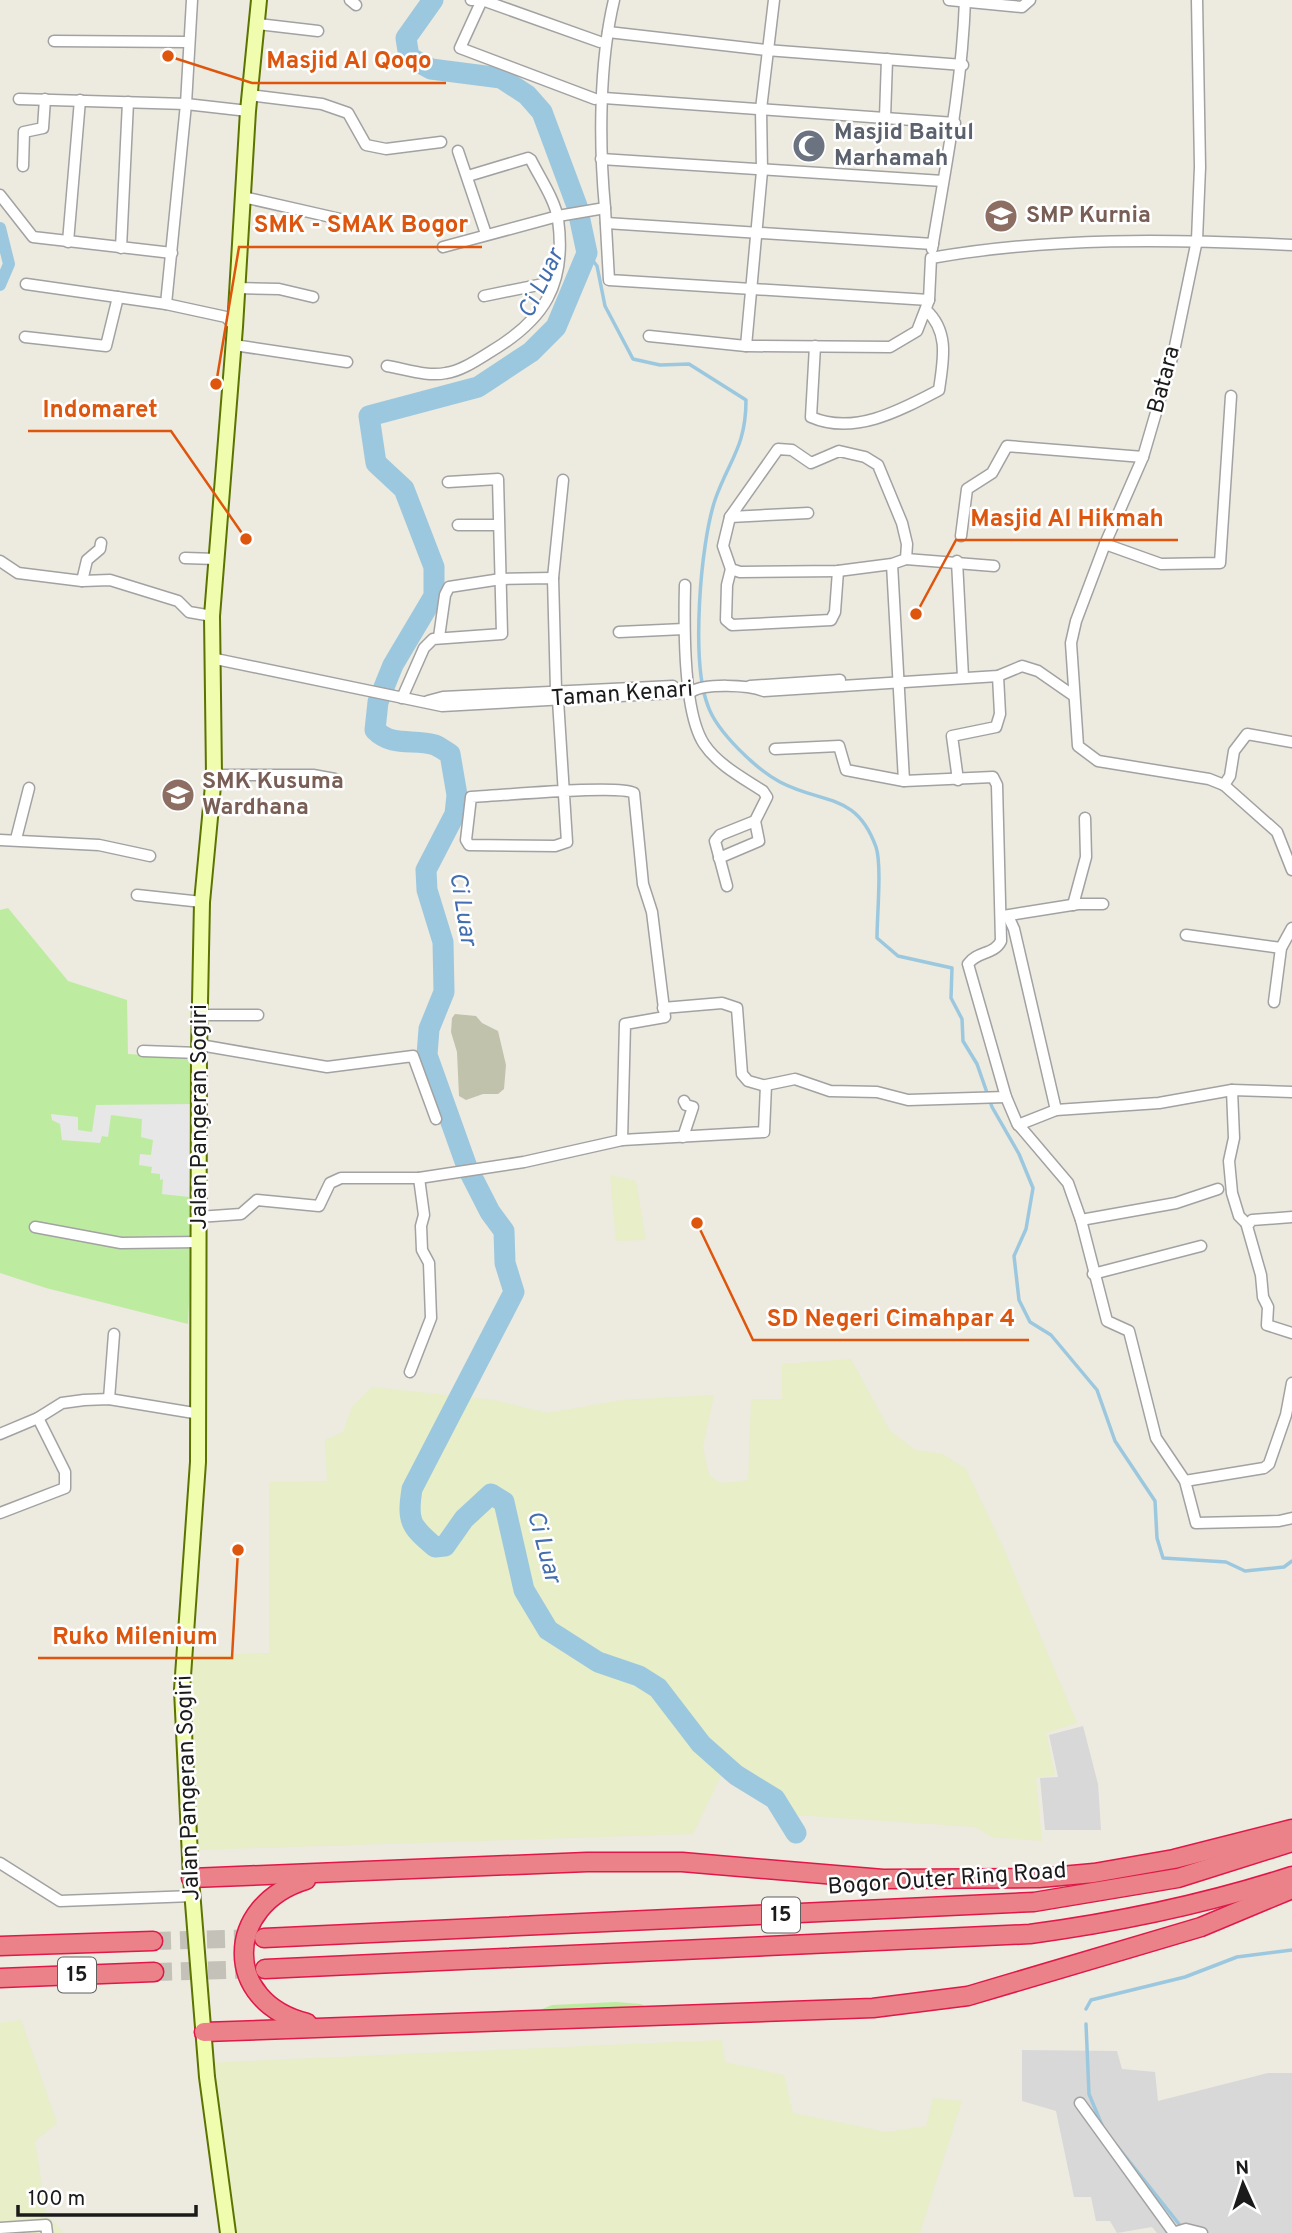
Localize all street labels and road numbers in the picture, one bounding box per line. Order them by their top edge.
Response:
street label: Batara [1142,343,1188,417]
street label: Taman Kenari [550,676,694,714]
street label: Jalan Pangeran Sogiri [186,1004,215,1230]
street label: Jalan Pangeran Sogiri [171,1675,207,1901]
street label: Bogor Outer Ring Road [826,1857,1068,1903]
road number: 15 [762,1898,800,1932]
road number: 15 [58,1958,96,1993]

